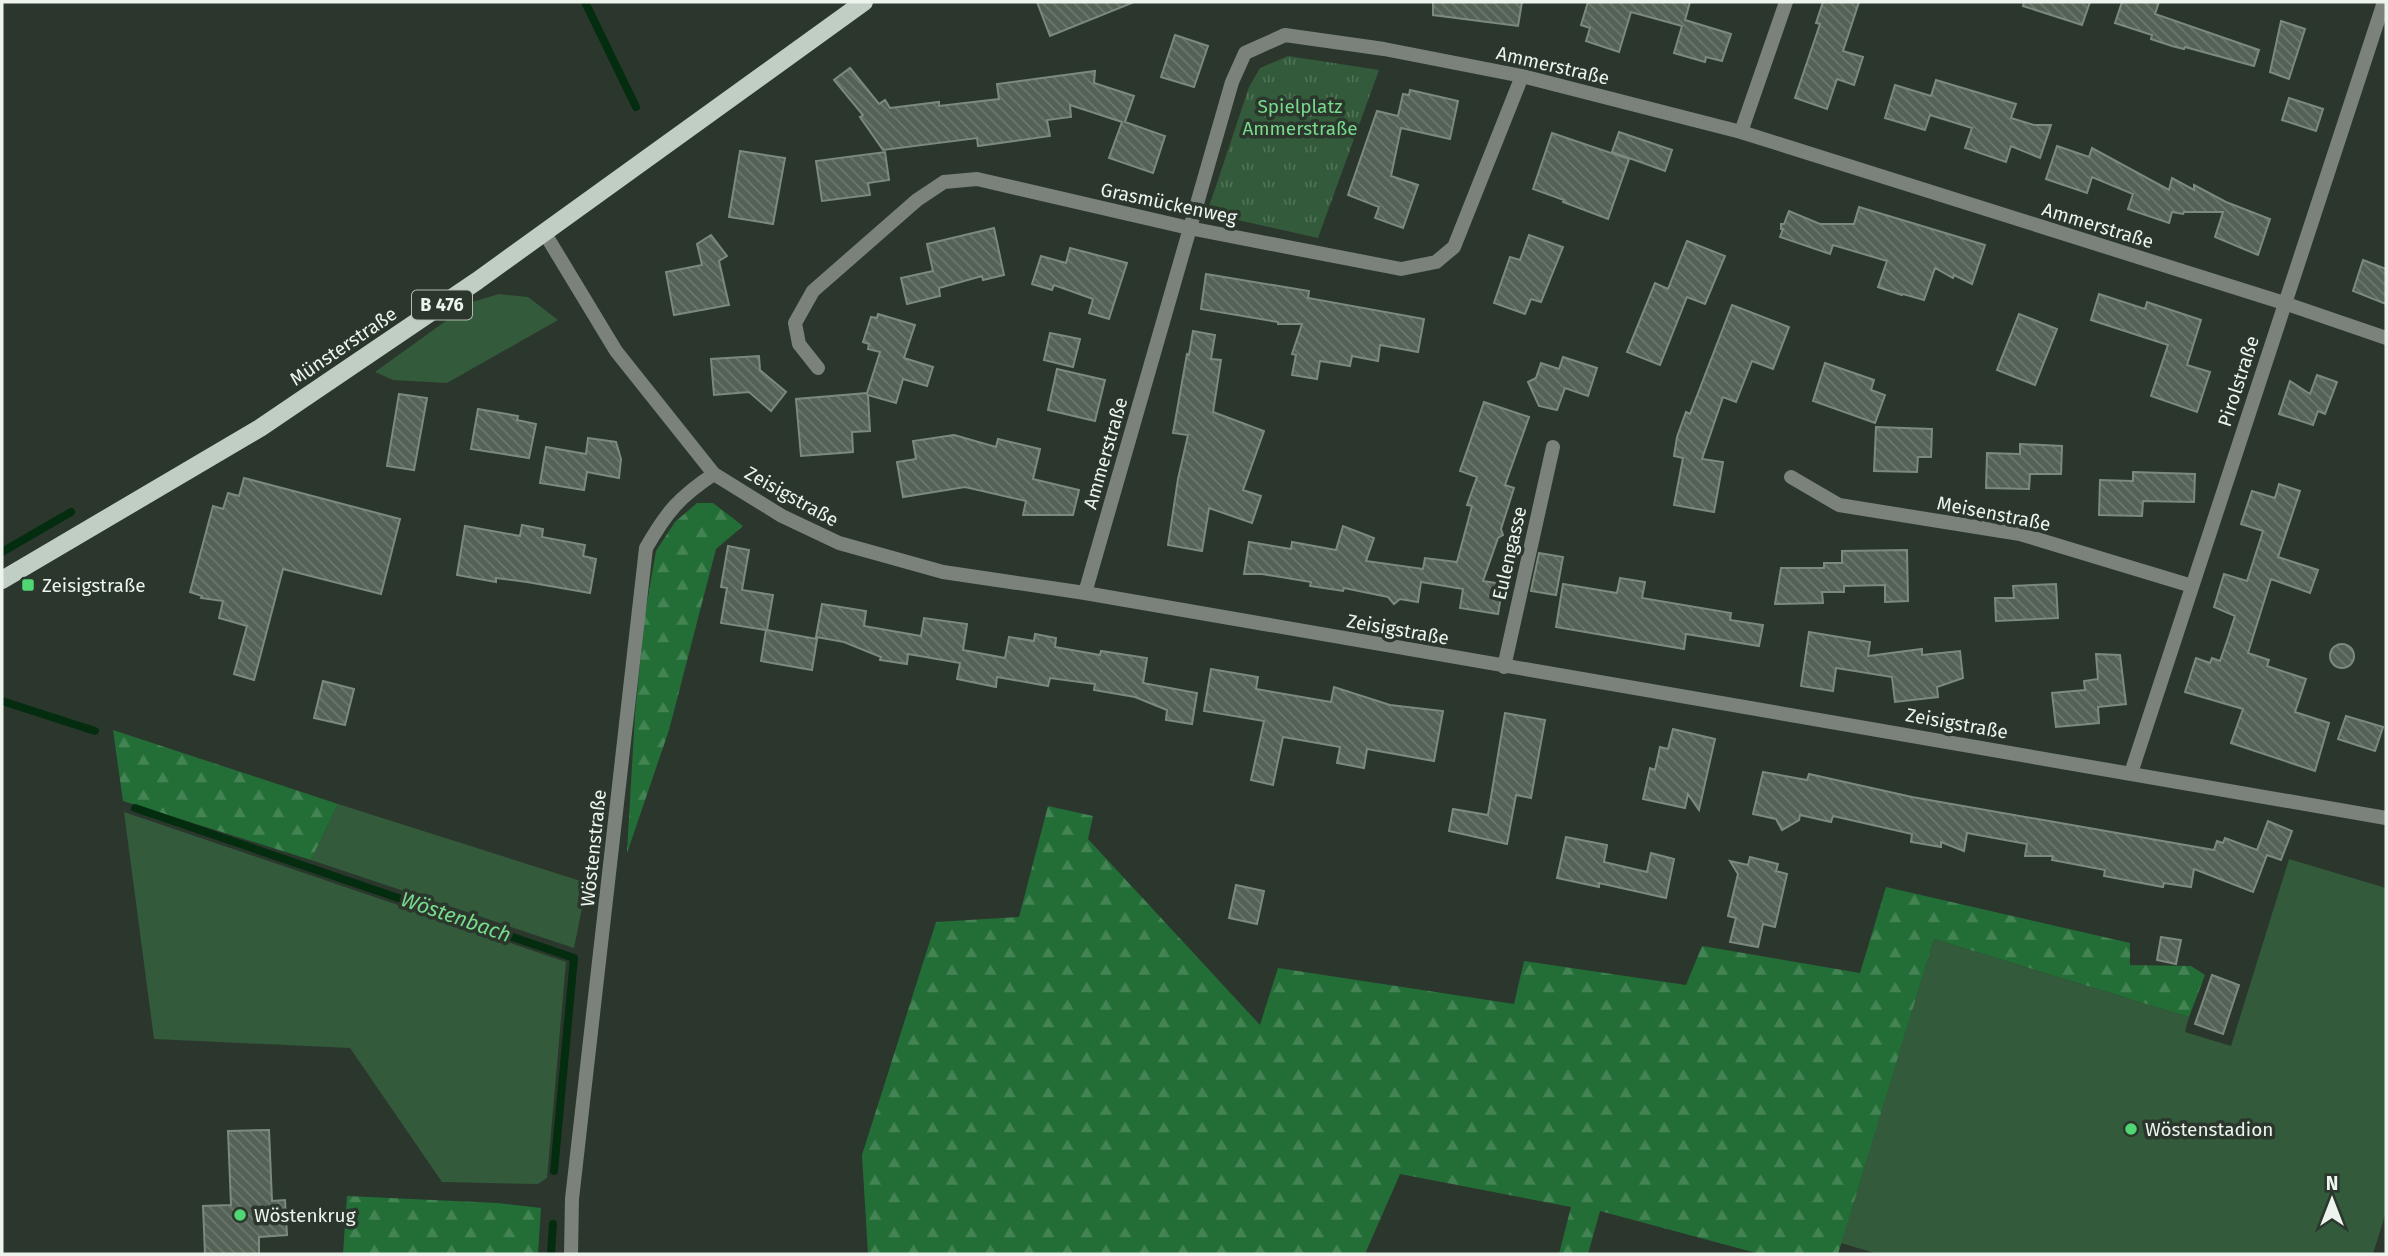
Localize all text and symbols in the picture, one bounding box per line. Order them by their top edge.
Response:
street label: Ammerstraße [1494,41,1612,90]
park label: Spielplatz Ammerstraße [1242,95,1358,140]
street label: Grasmückenweg [1099,178,1239,229]
street label: Ammerstraße [2039,198,2156,253]
road number: B 476 [412,290,472,320]
street label: Münsterstraße [285,302,401,391]
street label: Pirolstraße [2213,333,2264,429]
street label: Ammerstraße [1079,395,1132,512]
street label: Zeisigstraße [741,461,843,532]
street label: Meisenstraße [1935,491,2053,536]
street label: Eulengasse [1488,504,1531,602]
place label: Zeisigstraße [42,574,146,597]
marker: Zeisigstraße [20,577,36,593]
street label: Zeisigstraße [1345,609,1451,650]
street label: Zeisigstraße [1904,703,2010,744]
street label: Wöstenstraße [576,788,611,908]
water label: Wöstenbach [397,886,515,948]
place label: Wöstenstadion [2145,1118,2273,1141]
marker: Wöstenstadion [2123,1121,2139,1137]
north arrow [2297,1165,2367,1235]
text: N [2326,1172,2338,1195]
place label: Wöstenkrug [254,1204,356,1227]
marker: Wöstenkrug [232,1207,248,1223]

